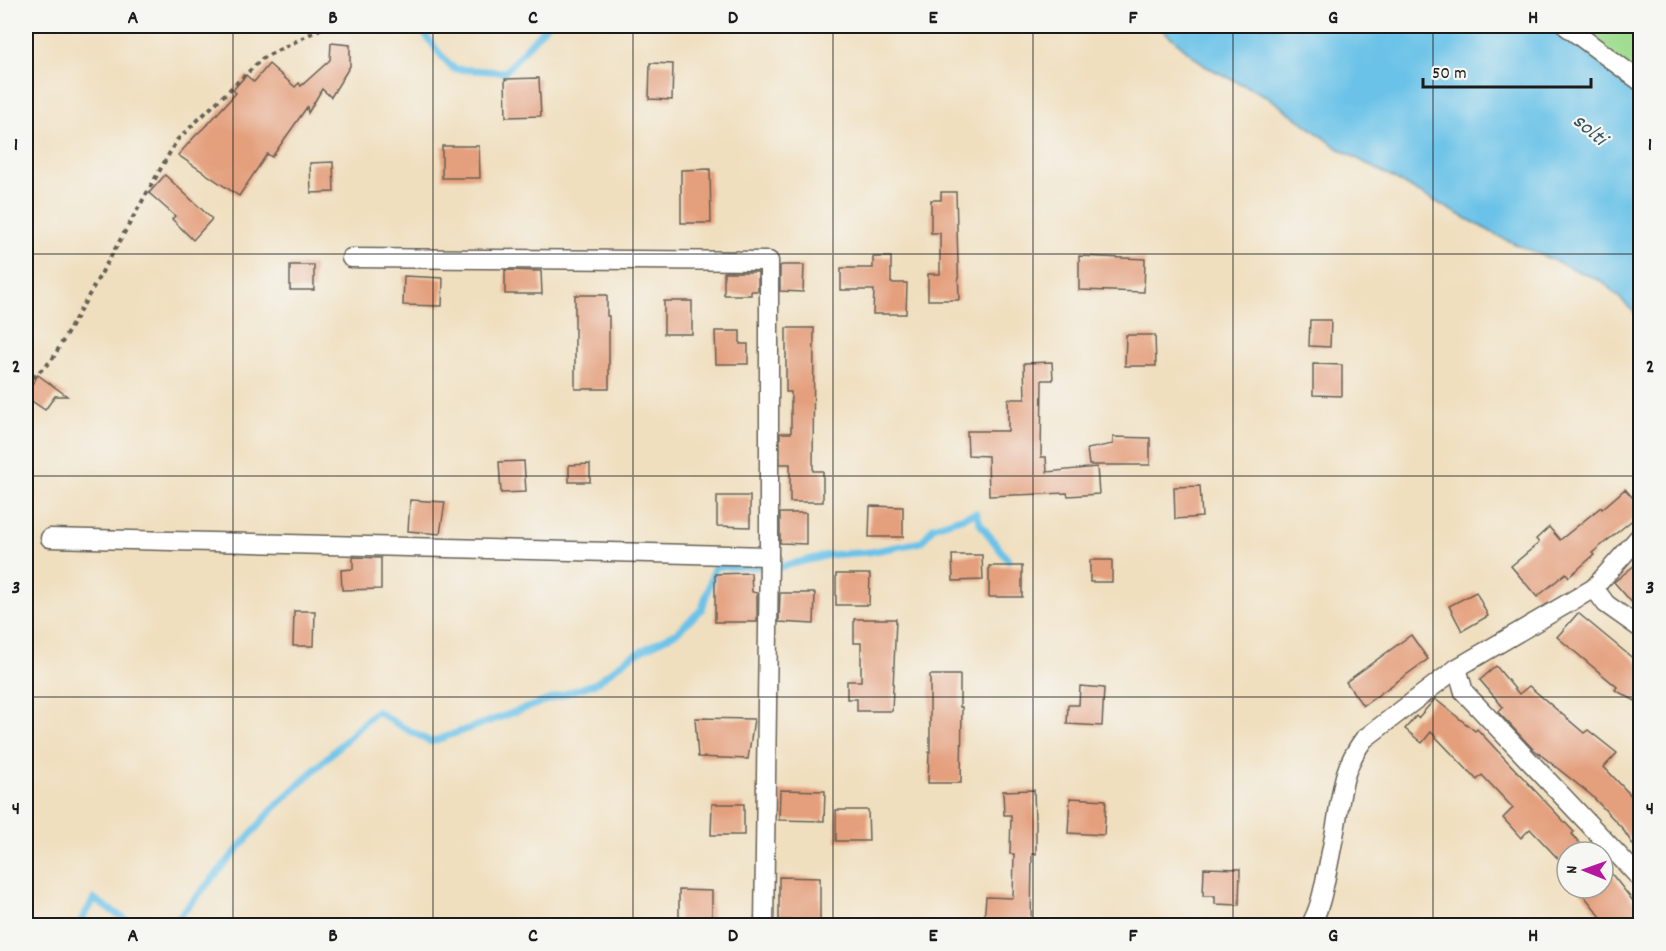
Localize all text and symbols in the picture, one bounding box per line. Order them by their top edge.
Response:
text: A [128,5,139,33]
text: B [328,5,338,33]
text: C [528,5,538,33]
text: D [728,5,739,33]
text: E [928,5,938,33]
text: F [1129,5,1139,33]
text: G [1328,5,1338,33]
text: H [1528,5,1538,33]
scale bar [1423,51,1591,89]
text: 50 m [1432,62,1467,87]
water label: solti [1565,107,1615,156]
text: 1 [14,132,18,160]
text: 1 [1648,132,1652,160]
text: 2 [12,354,20,382]
text: 2 [1646,354,1654,382]
text: 3 [12,575,20,603]
text: 3 [1646,575,1654,603]
text: 4 [12,796,20,824]
text: 4 [1646,796,1654,824]
north arrow [1555,840,1615,900]
text: N [1561,866,1584,874]
text: A [128,923,139,951]
text: B [328,923,338,951]
text: C [528,923,538,951]
text: D [728,923,739,951]
text: E [928,923,938,951]
text: F [1129,923,1139,951]
text: G [1328,923,1338,951]
text: H [1528,923,1538,951]

